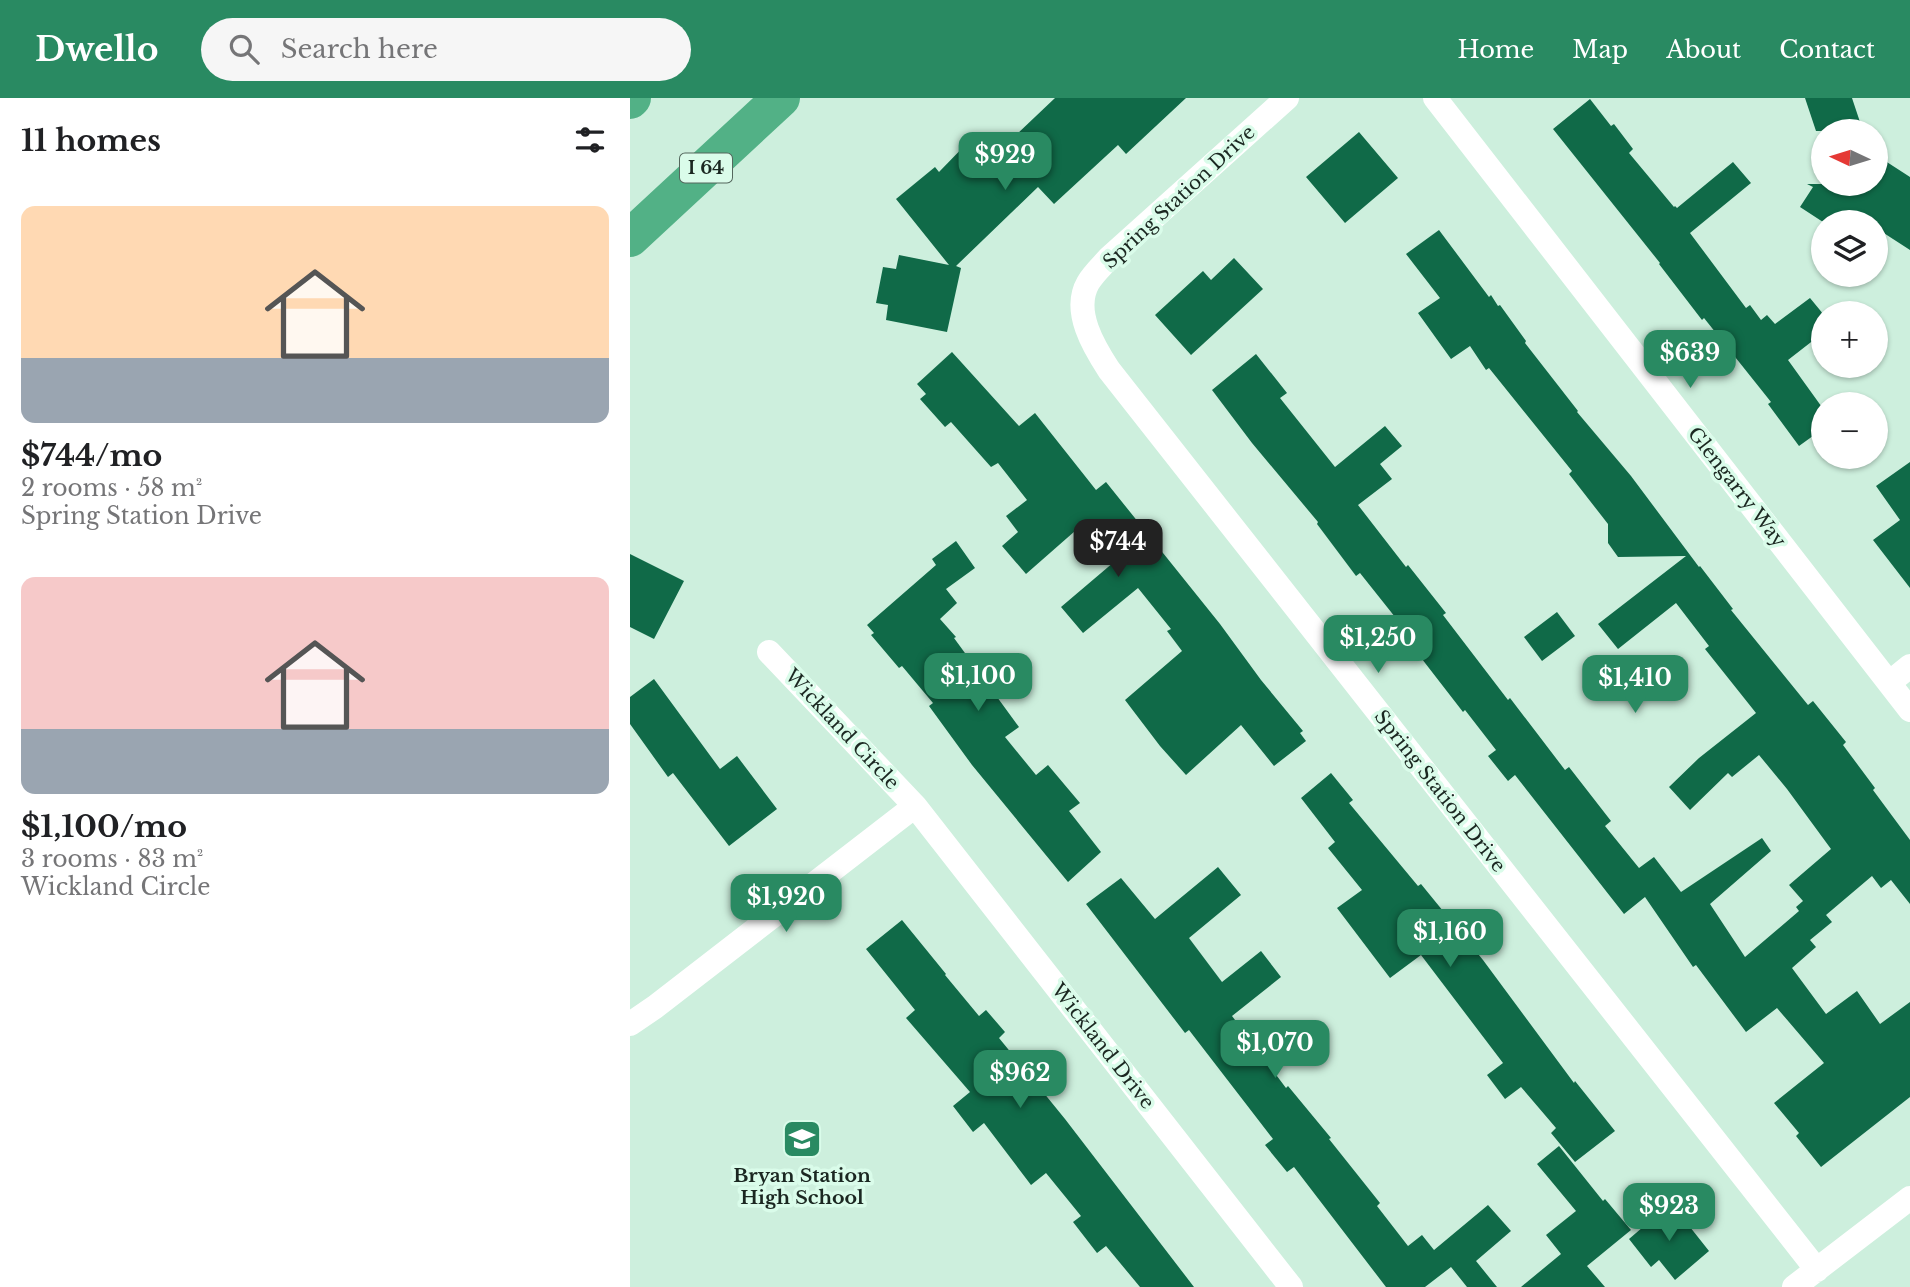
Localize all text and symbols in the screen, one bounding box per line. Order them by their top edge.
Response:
search box [201,18,691,81]
text: Dwello [35,29,159,70]
icon: search [225,30,263,68]
text: Search here [281,33,438,65]
text: Home [1458,35,1534,64]
text: Map [1572,35,1628,64]
text: About [1666,35,1741,64]
text: Contact [1779,35,1875,64]
north arrow [1811,119,1888,196]
map controls [1811,119,1888,469]
icon: filters [571,121,609,159]
street label: Spring Station Drive [1098,121,1260,273]
text: 11 homes [21,122,161,159]
pin: $929 [964,132,1046,192]
text: $929 [975,141,1035,169]
road number: I 64 [680,154,732,182]
button: layers [1811,210,1888,287]
icon: home [252,251,378,377]
button: + [1811,301,1888,378]
pin: $639 [1649,330,1731,390]
text: $639 [1660,339,1720,367]
button: − [1811,392,1888,469]
street label: Glengarry Way [1683,422,1791,552]
text: $744/mo [21,437,162,474]
text: 2 rooms · 58 m² [21,474,202,502]
text: Spring Station Drive [21,502,262,530]
pin: $744 [1077,519,1159,579]
text: $744 [1090,528,1146,556]
pin: $1,250 [1321,616,1435,675]
icon: home [252,622,378,748]
text: $1,250 [1340,624,1416,652]
pin: $1,100 [921,654,1035,713]
pin: $1,410 [1578,656,1692,715]
text: $1,100 [940,662,1016,690]
street label: Wickland Circle [780,663,904,794]
text: $1,410 [1598,664,1672,692]
street label: Spring Station Drive [1370,705,1510,877]
text: $1,100/mo [21,808,187,845]
text: 3 rooms · 83 m² [21,845,203,873]
text: Wickland Circle [21,873,210,901]
pin: $1,920 [729,874,843,934]
text: $1,920 [747,883,825,911]
pin: $1,160 [1393,910,1507,969]
text: $1,160 [1413,918,1487,946]
street label: Wickland Drive [1046,978,1159,1113]
pin: $1,070 [1218,1020,1332,1080]
text: $1,070 [1236,1029,1314,1057]
pin: $962 [979,1051,1061,1110]
text: $962 [990,1059,1050,1087]
school or university icon: Bryan Station High School [781,1118,823,1160]
place label: Bryan Station High School [733,1164,871,1209]
pin: $923 [1628,1184,1710,1243]
text: $923 [1639,1192,1699,1220]

